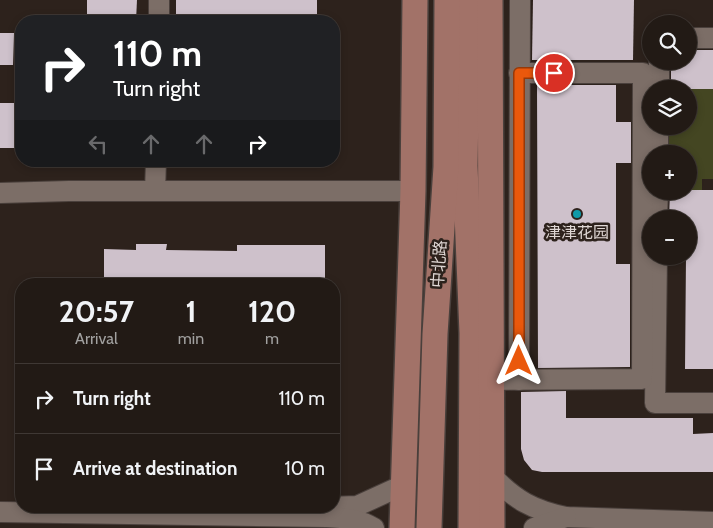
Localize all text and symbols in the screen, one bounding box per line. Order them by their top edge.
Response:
map controls [642,15,697,265]
button: search [642,15,697,70]
text: 110 m [113,32,202,75]
icon: right [30,35,95,100]
pin [533,52,575,94]
icon: arrive [540,59,568,87]
text: Turn right [113,75,200,102]
button: layers [642,80,697,135]
icon: left [84,130,112,158]
icon: ahead [137,130,165,158]
icon: ahead [190,130,218,158]
icon: right [243,130,271,158]
button: + [642,145,697,200]
marker: 津津花园 [571,208,583,220]
button: − [642,210,697,265]
place label: 津津花园 [545,223,609,242]
street label: 中北路 [428,239,450,289]
text: 20:57 [59,293,134,330]
text: 1 [185,293,197,330]
text: 120 [248,293,296,330]
text: Arrival [75,329,118,348]
text: min [178,329,204,348]
text: m [265,329,279,348]
position arrow [492,334,544,386]
icon: right [30,385,58,413]
text: Turn right [73,387,151,410]
text: 110 m [278,387,325,410]
icon: arrive [30,455,58,483]
text: Arrive at destination [73,457,237,480]
text: 10 m [285,457,325,480]

